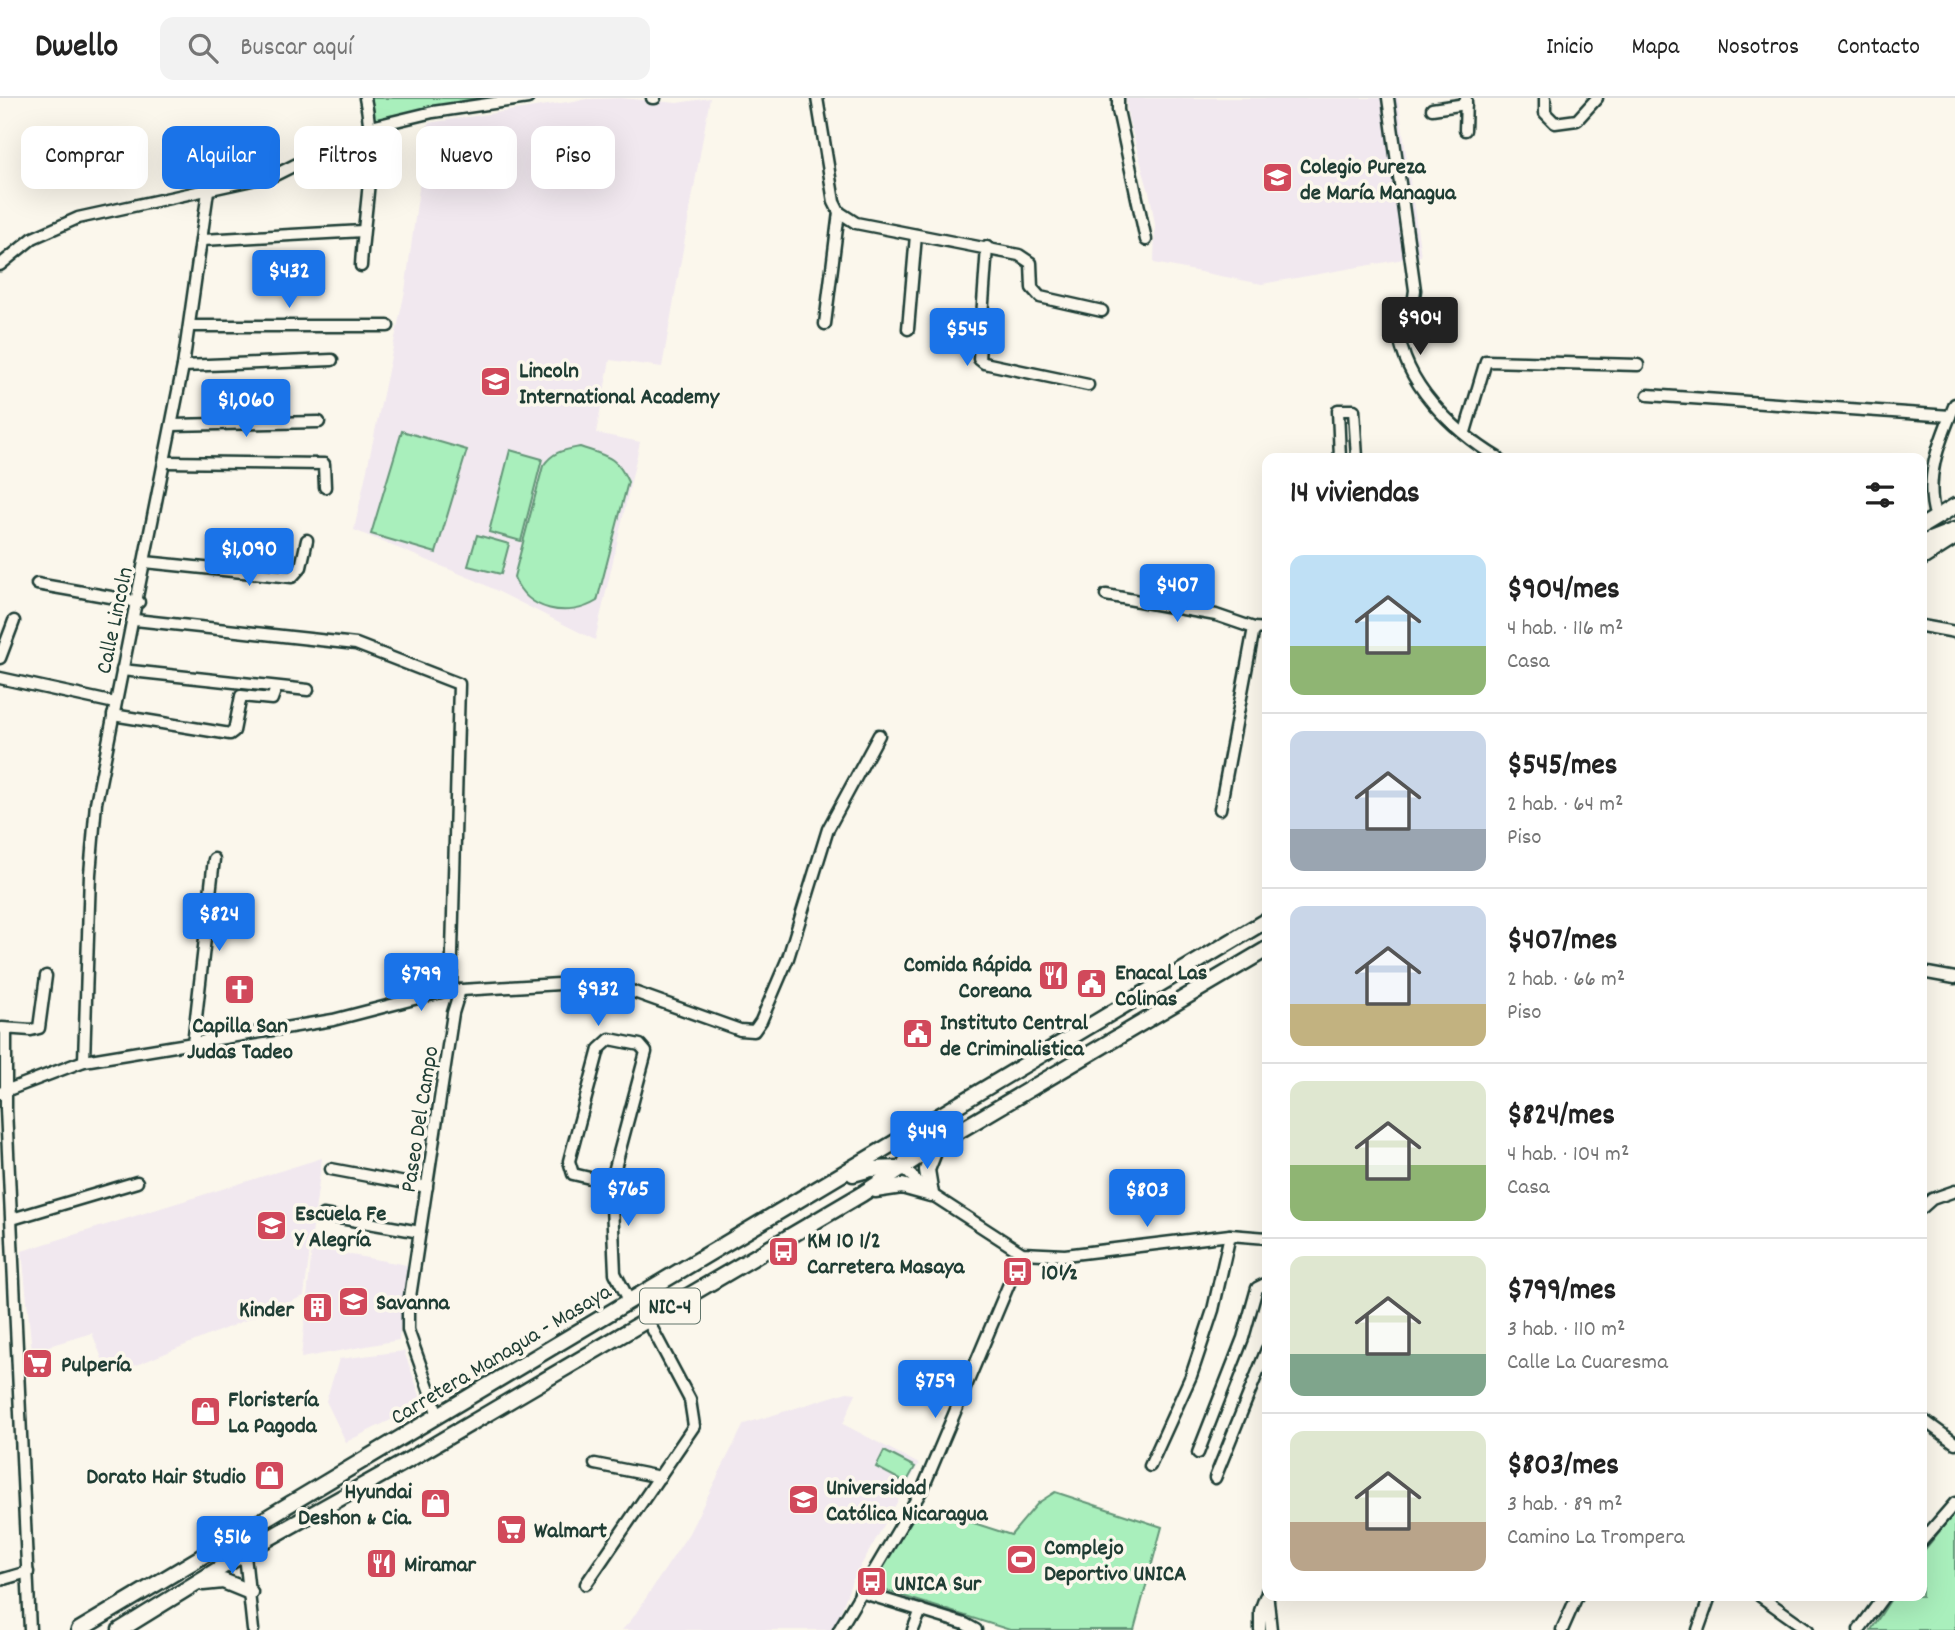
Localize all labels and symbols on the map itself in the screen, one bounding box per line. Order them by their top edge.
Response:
place label: Colegio Pureza de María Managua [1300,152,1457,211]
school or university icon: Colegio Pureza de María Managua [1260,161,1294,195]
pin: $432 [248,250,330,310]
pin: $904 [1379,298,1461,357]
pin: $545 [926,308,1008,368]
place label: Lincoln International Academy [519,356,721,415]
school or university icon: Lincoln International Academy [479,365,513,399]
pin: $1,060 [189,380,303,439]
pin: $1,090 [192,528,306,588]
street label: Calle Lincoln [89,564,144,677]
pin: $407 [1136,564,1218,624]
pin: $824 [178,894,260,953]
place label: Comida Rápida Coreana [903,950,1032,1009]
pin: $799 [380,954,462,1013]
place label: Enacal Las Colinas [1115,958,1208,1017]
restaurant icon: Comida Rápida Coreana [1037,959,1071,993]
public building icon: Enacal Las Colinas [1075,967,1109,1001]
pin: $932 [557,968,639,1028]
church icon: Capilla San Judas Tadeo [223,973,257,1007]
place label: Instituto Central de Criminalistica [940,1008,1088,1067]
place label: Capilla San Judas Tadeo [187,1011,293,1070]
public building icon: Instituto Central de Criminalistica [900,1017,934,1051]
street label: Paseo Del Campo [394,1044,449,1195]
pin: $449 [886,1112,968,1171]
pin: $765 [587,1168,669,1228]
pin: $803 [1106,1170,1188,1229]
place label: Escuela Fe Y Alegría [294,1199,386,1258]
school or university icon: Escuela Fe Y Alegría [255,1208,289,1242]
place label: KM 10 1/2 Carretera Masaya [807,1226,966,1285]
bus stop icon: KM 10 1/2 Carretera Masaya [767,1235,801,1269]
bus stop icon: 10½ [1001,1254,1035,1288]
place label: 10½ [1041,1258,1078,1291]
street label: Carretera Managua - Masaya [385,1276,619,1435]
school or university icon: Savanna [336,1284,370,1318]
place label: Savanna [376,1288,451,1321]
road number: NIC-4 [640,1288,700,1324]
building icon: Kinder [300,1291,334,1325]
place label: Kinder [239,1295,294,1328]
supermarket icon: Pulpería [21,1346,55,1380]
place label: Pulpería [61,1350,132,1383]
pin: $759 [894,1360,976,1420]
place label: Floristería La Pagoda [228,1385,320,1444]
shop icon: Floristería La Pagoda [188,1394,222,1428]
shop icon: Dorato Hair Studio [252,1458,286,1492]
place label: Dorato Hair Studio [86,1462,246,1495]
place label: Universidad Católica Nicaragua [826,1473,989,1532]
place label: Hyundai Deshon & Cia. [298,1477,413,1536]
school or university icon: Universidad Católica Nicaragua [786,1482,820,1516]
shop icon: Hyundai Deshon & Cia. [418,1486,452,1520]
supermarket icon: Walmart [494,1512,528,1546]
pin: $516 [191,1516,273,1576]
place label: Walmart [534,1516,608,1549]
place label: Complejo Deportivo UNICA [1044,1533,1187,1592]
sports icon: Complejo Deportivo UNICA [1004,1542,1038,1576]
restaurant icon: Miramar [364,1546,398,1580]
place label: Miramar [404,1550,477,1583]
bus stop icon: UNICA Sur [854,1565,888,1599]
place label: UNICA Sur [894,1569,982,1602]

